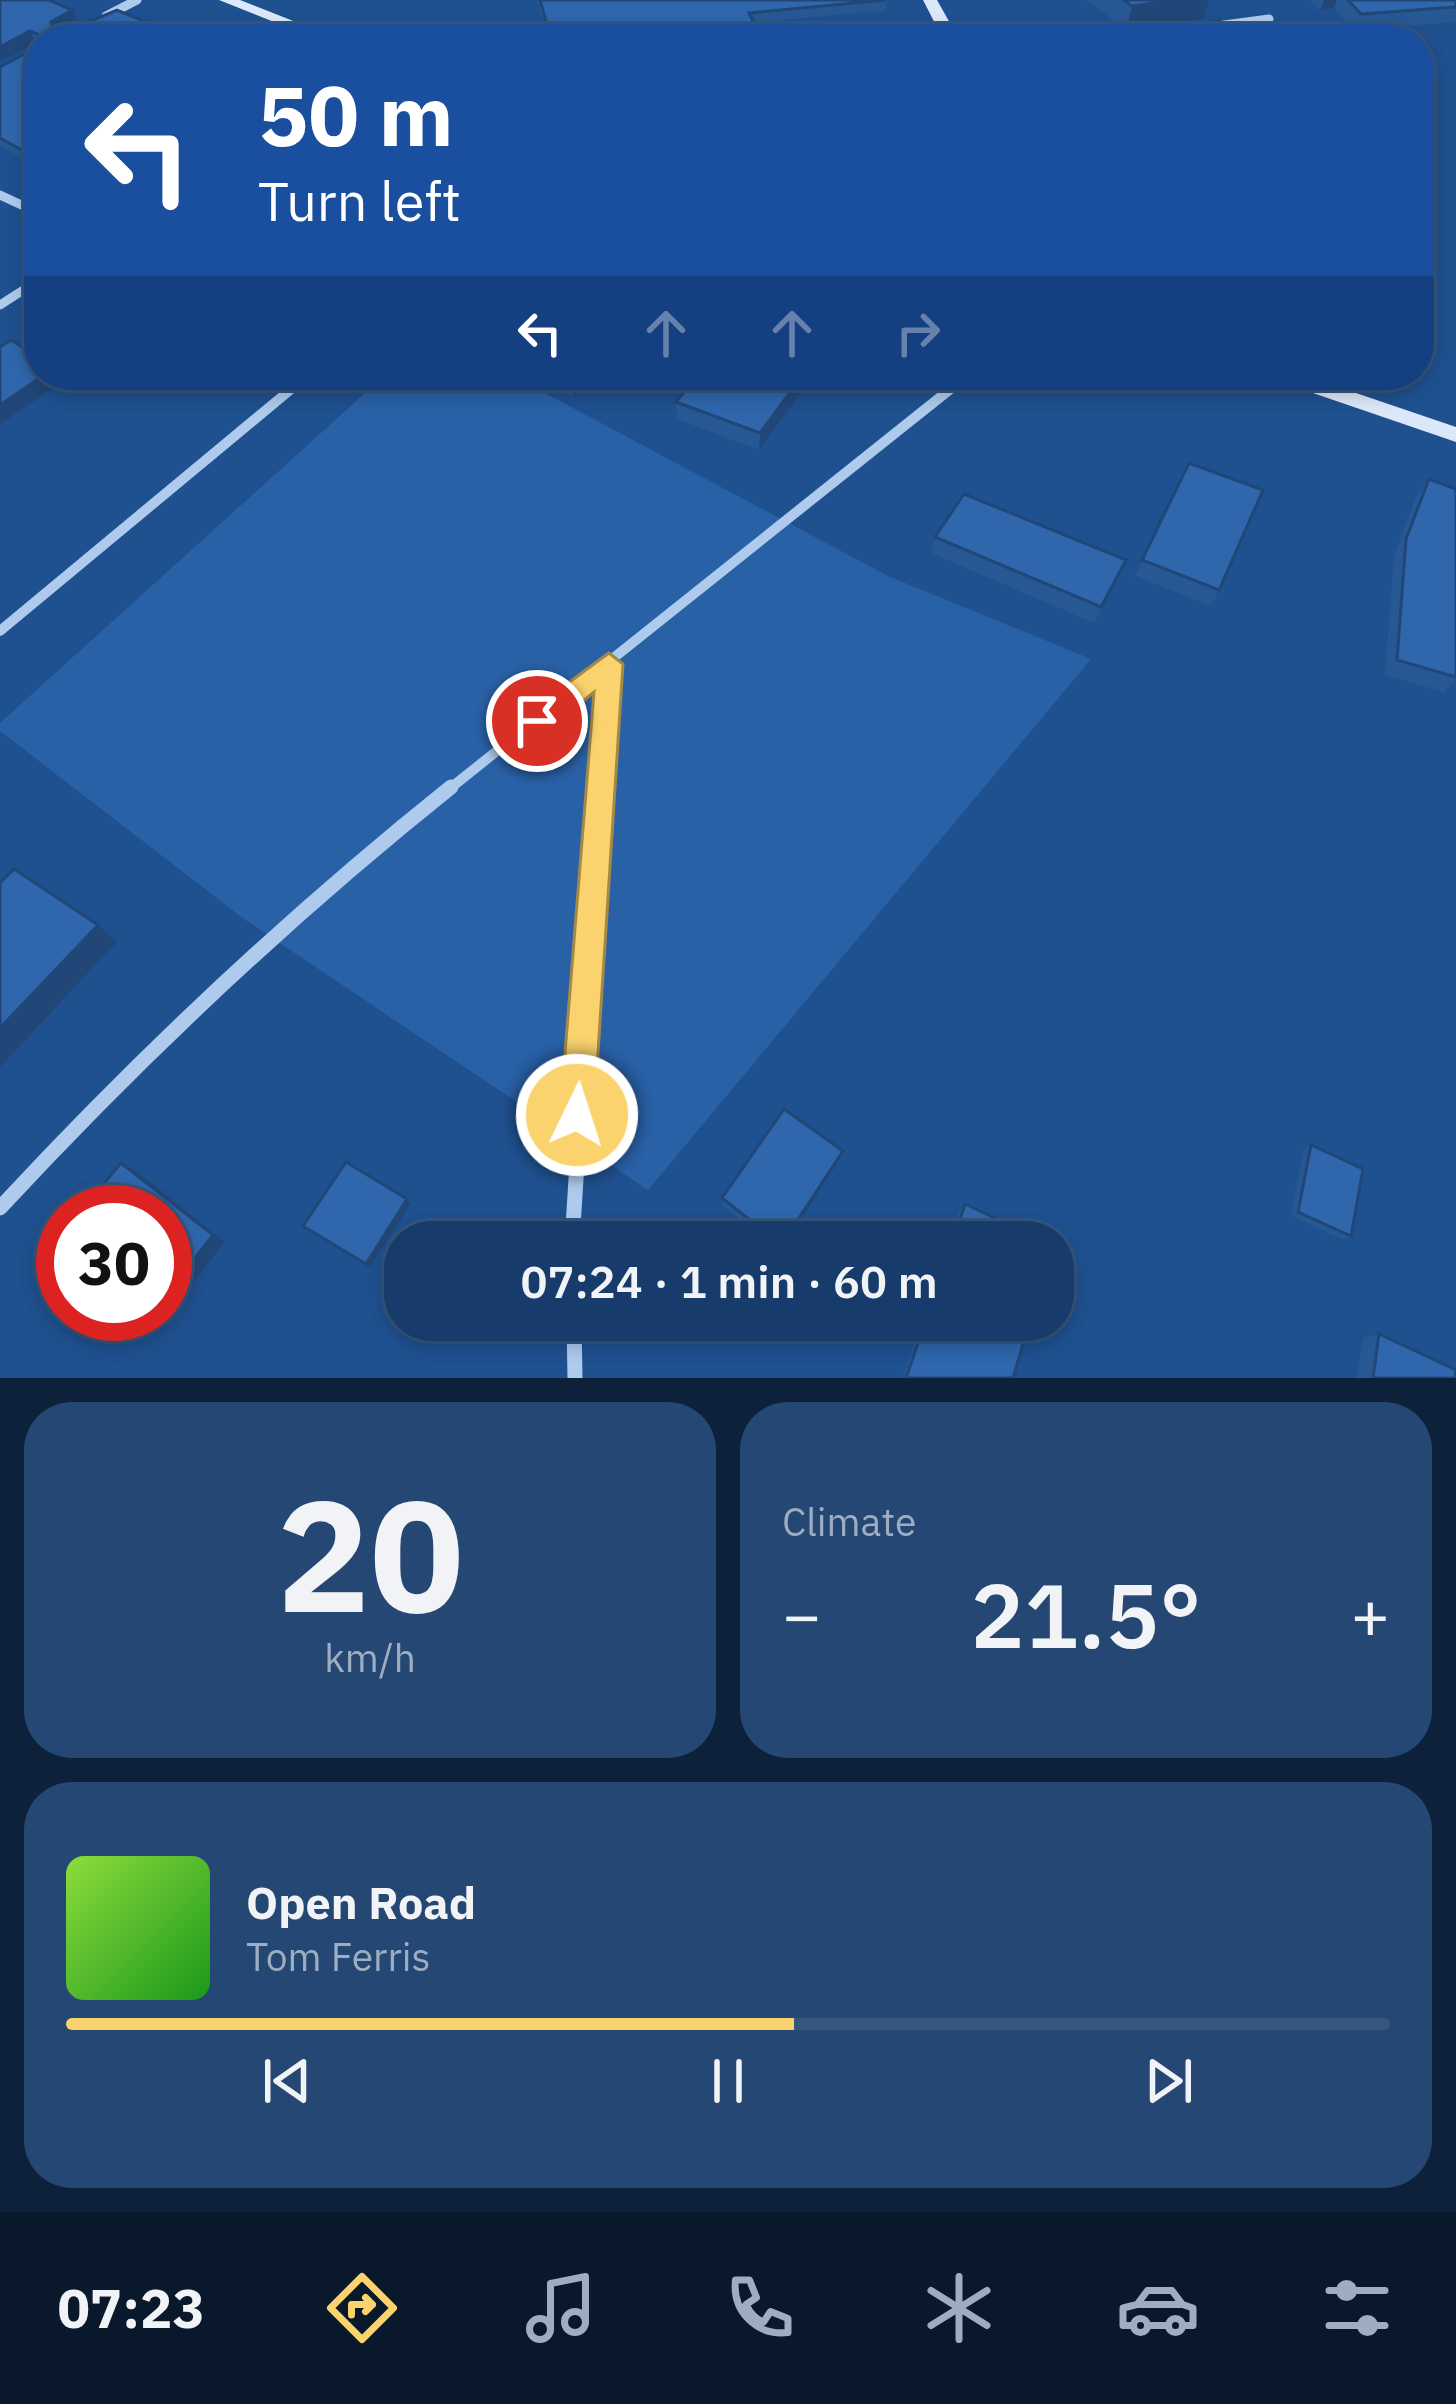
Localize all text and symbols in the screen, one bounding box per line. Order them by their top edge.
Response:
text: 50 m [258,60,454,169]
icon: left [60,72,216,228]
text: Turn left [258,166,461,236]
icon: left [507,300,573,366]
icon: ahead [633,300,699,366]
icon: ahead [759,300,825,366]
icon: right [885,300,951,366]
pin [486,670,588,772]
icon: arrive [504,688,570,754]
position arrow [514,1052,640,1178]
speed limit sign: 30 [36,1185,192,1341]
text: 07:24 · 1 min · 60 m [520,1252,938,1310]
text: 20 [276,1452,464,1655]
text: Climate [782,1496,916,1547]
text: 21.5° [970,1556,1202,1673]
text: − [782,1571,822,1657]
text: + [1350,1571,1390,1657]
text: km/h [324,1632,416,1683]
text: Open Road [246,1873,476,1931]
text: Tom Ferris [246,1931,430,1982]
icon: previous [254,2048,320,2114]
icon: pause [695,2048,761,2114]
icon: next [1136,2048,1202,2114]
icon: directions [320,2266,404,2350]
icon: music [519,2266,603,2350]
icon: phone [718,2266,802,2350]
icon: climate [917,2266,1001,2350]
icon: car [1116,2266,1200,2350]
icon: filters [1315,2266,1399,2350]
text: 07:23 [57,2273,205,2343]

